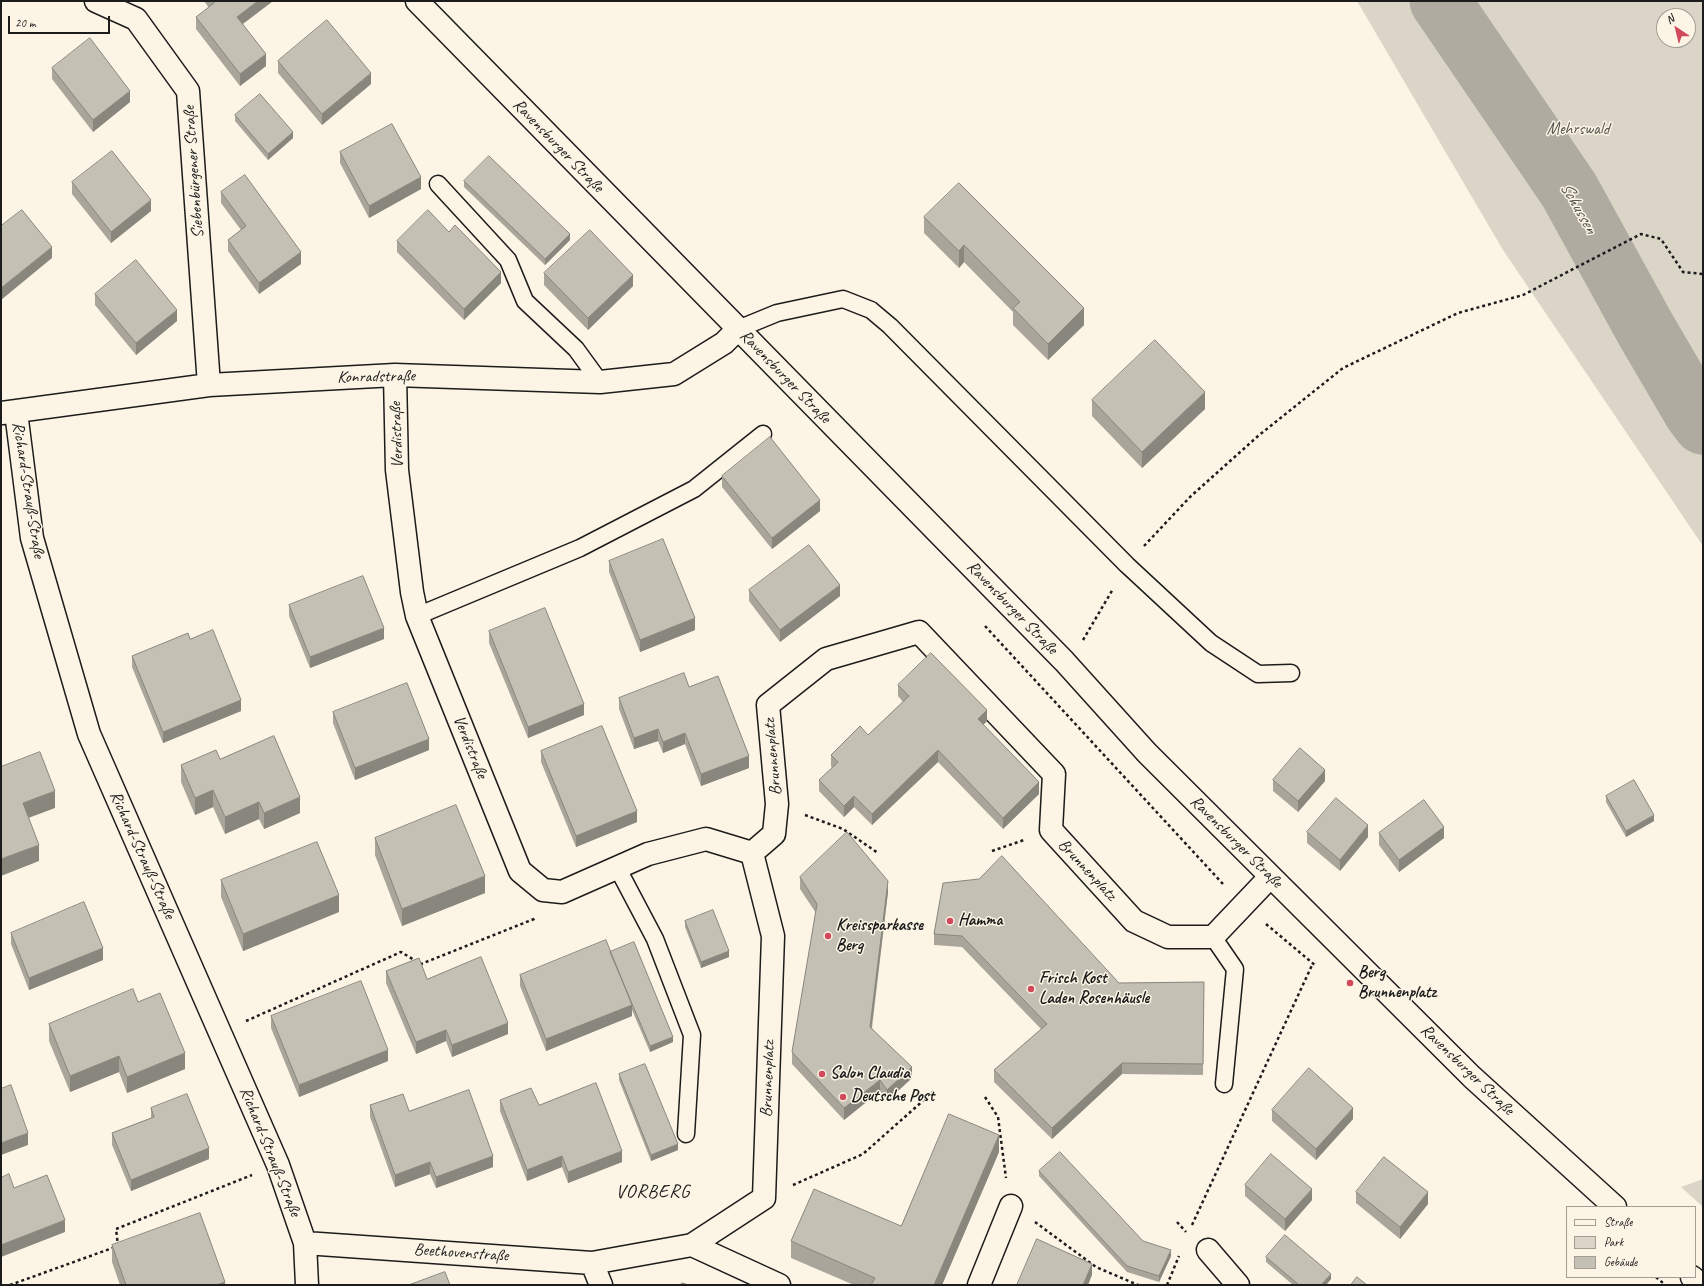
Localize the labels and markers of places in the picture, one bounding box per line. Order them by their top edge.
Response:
place label: Hamma [958,911,1002,931]
place label: Kreissparkasse Berg [836,916,923,956]
marker: Hamma [945,916,955,926]
marker: Kreissparkasse Berg [823,931,833,941]
place label: Berg Brunnenplatz [1358,963,1436,1003]
place label: Frisch Kost Laden Rosenhäusle [1039,969,1149,1009]
marker: Berg Brunnenplatz [1345,978,1355,988]
marker: Frisch Kost Laden Rosenhäusle [1026,984,1036,994]
place label: Salon Claudia [830,1064,910,1084]
marker: Salon Claudia [817,1069,827,1079]
place label: Deutsche Post [851,1087,934,1107]
marker: Deutsche Post [838,1092,848,1102]

